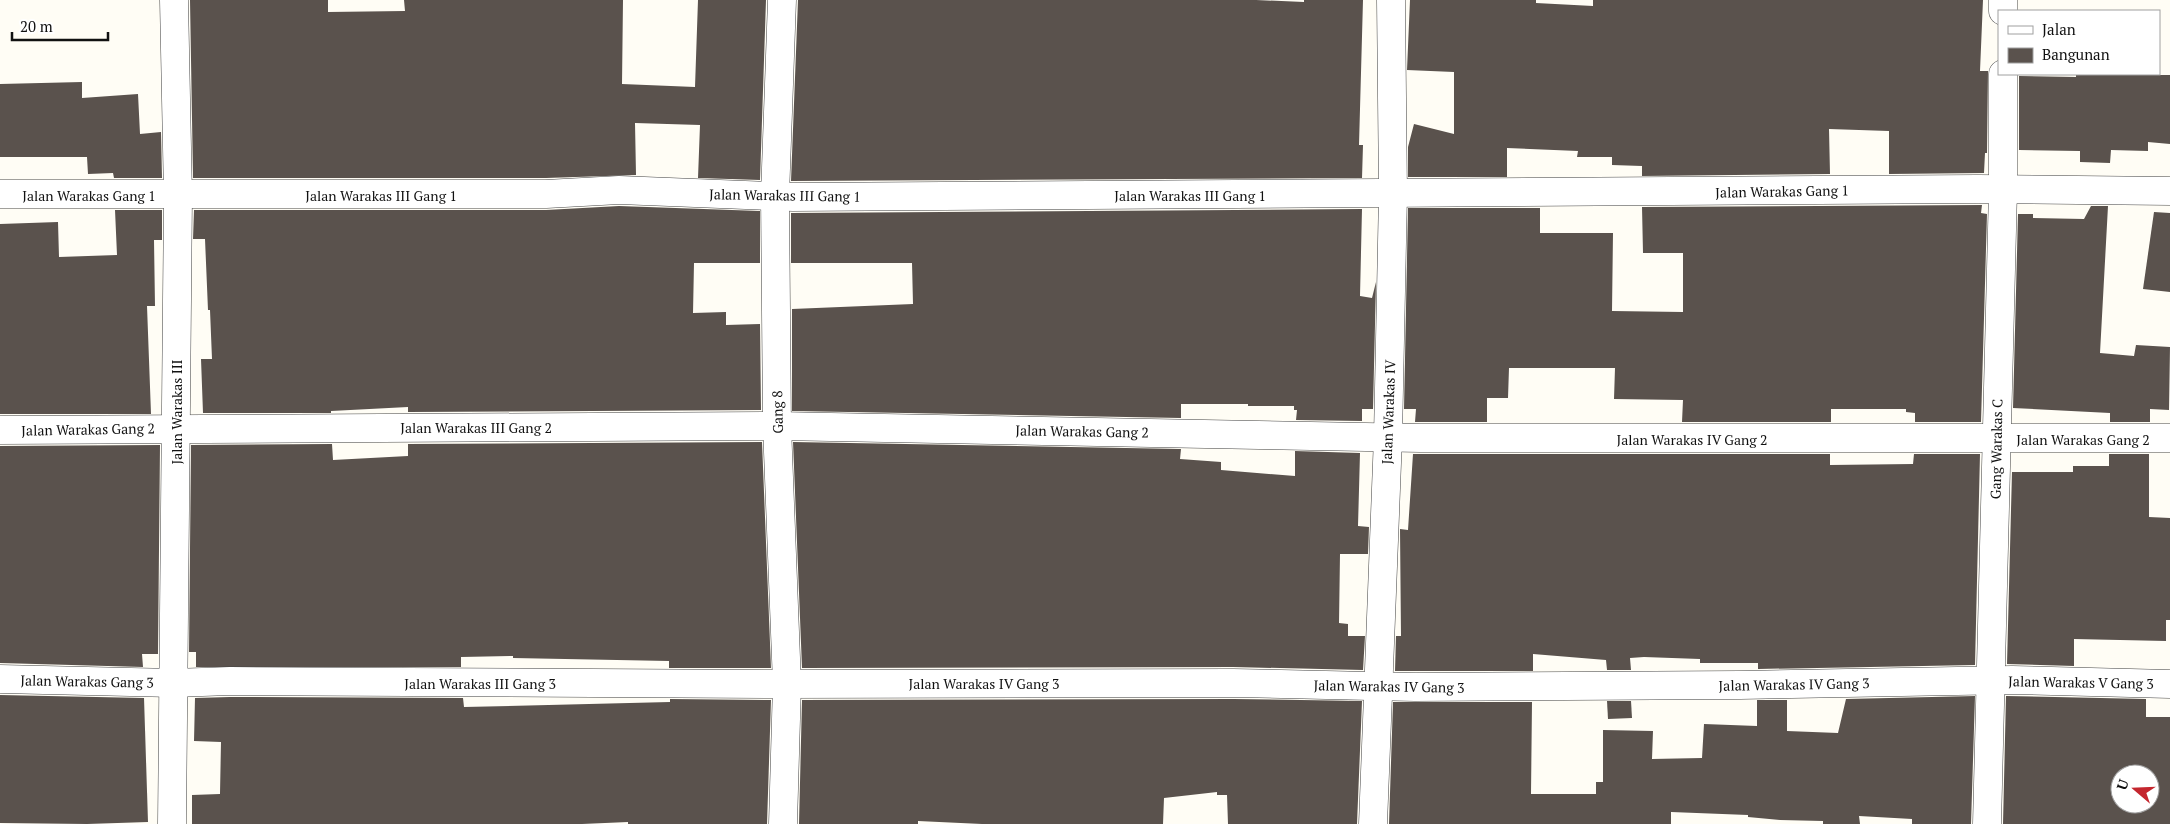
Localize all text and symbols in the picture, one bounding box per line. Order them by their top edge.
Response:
scale bar [12,10,109,42]
legend [1998,10,2160,75]
text: 20 m [20,16,53,36]
text: Jalan [2042,19,2076,39]
text: Bangunan [2042,44,2110,64]
street label: Jalan Warakas Gang 1 [1715,180,1849,202]
street label: Jalan Warakas III Gang 1 [709,184,861,206]
street label: Jalan Warakas Gang 1 [22,186,156,205]
street label: Jalan Warakas III Gang 1 [305,186,457,205]
street label: Jalan Warakas III Gang 1 [1114,186,1266,205]
street label: Jalan Warakas III [167,359,186,465]
street label: Jalan Warakas IV [1377,359,1399,465]
street label: Gang 8 [767,390,787,434]
street label: Gang Warakas C [1986,399,2006,499]
street label: Jalan Warakas Gang 2 [21,418,155,440]
street label: Jalan Warakas III Gang 2 [400,418,552,437]
street label: Jalan Warakas Gang 2 [1015,420,1149,442]
street label: Jalan Warakas IV Gang 2 [1616,430,1768,449]
street label: Jalan Warakas Gang 2 [2016,430,2150,449]
street label: Jalan Warakas Gang 3 [20,670,154,692]
street label: Jalan Warakas V Gang 3 [2008,671,2154,693]
street label: Jalan Warakas IV Gang 3 [1718,673,1870,695]
street label: Jalan Warakas III Gang 3 [404,674,556,693]
street label: Jalan Warakas IV Gang 3 [908,674,1060,693]
street label: Jalan Warakas IV Gang 3 [1313,675,1465,697]
north arrow [2110,764,2160,814]
text: U [2112,777,2133,792]

